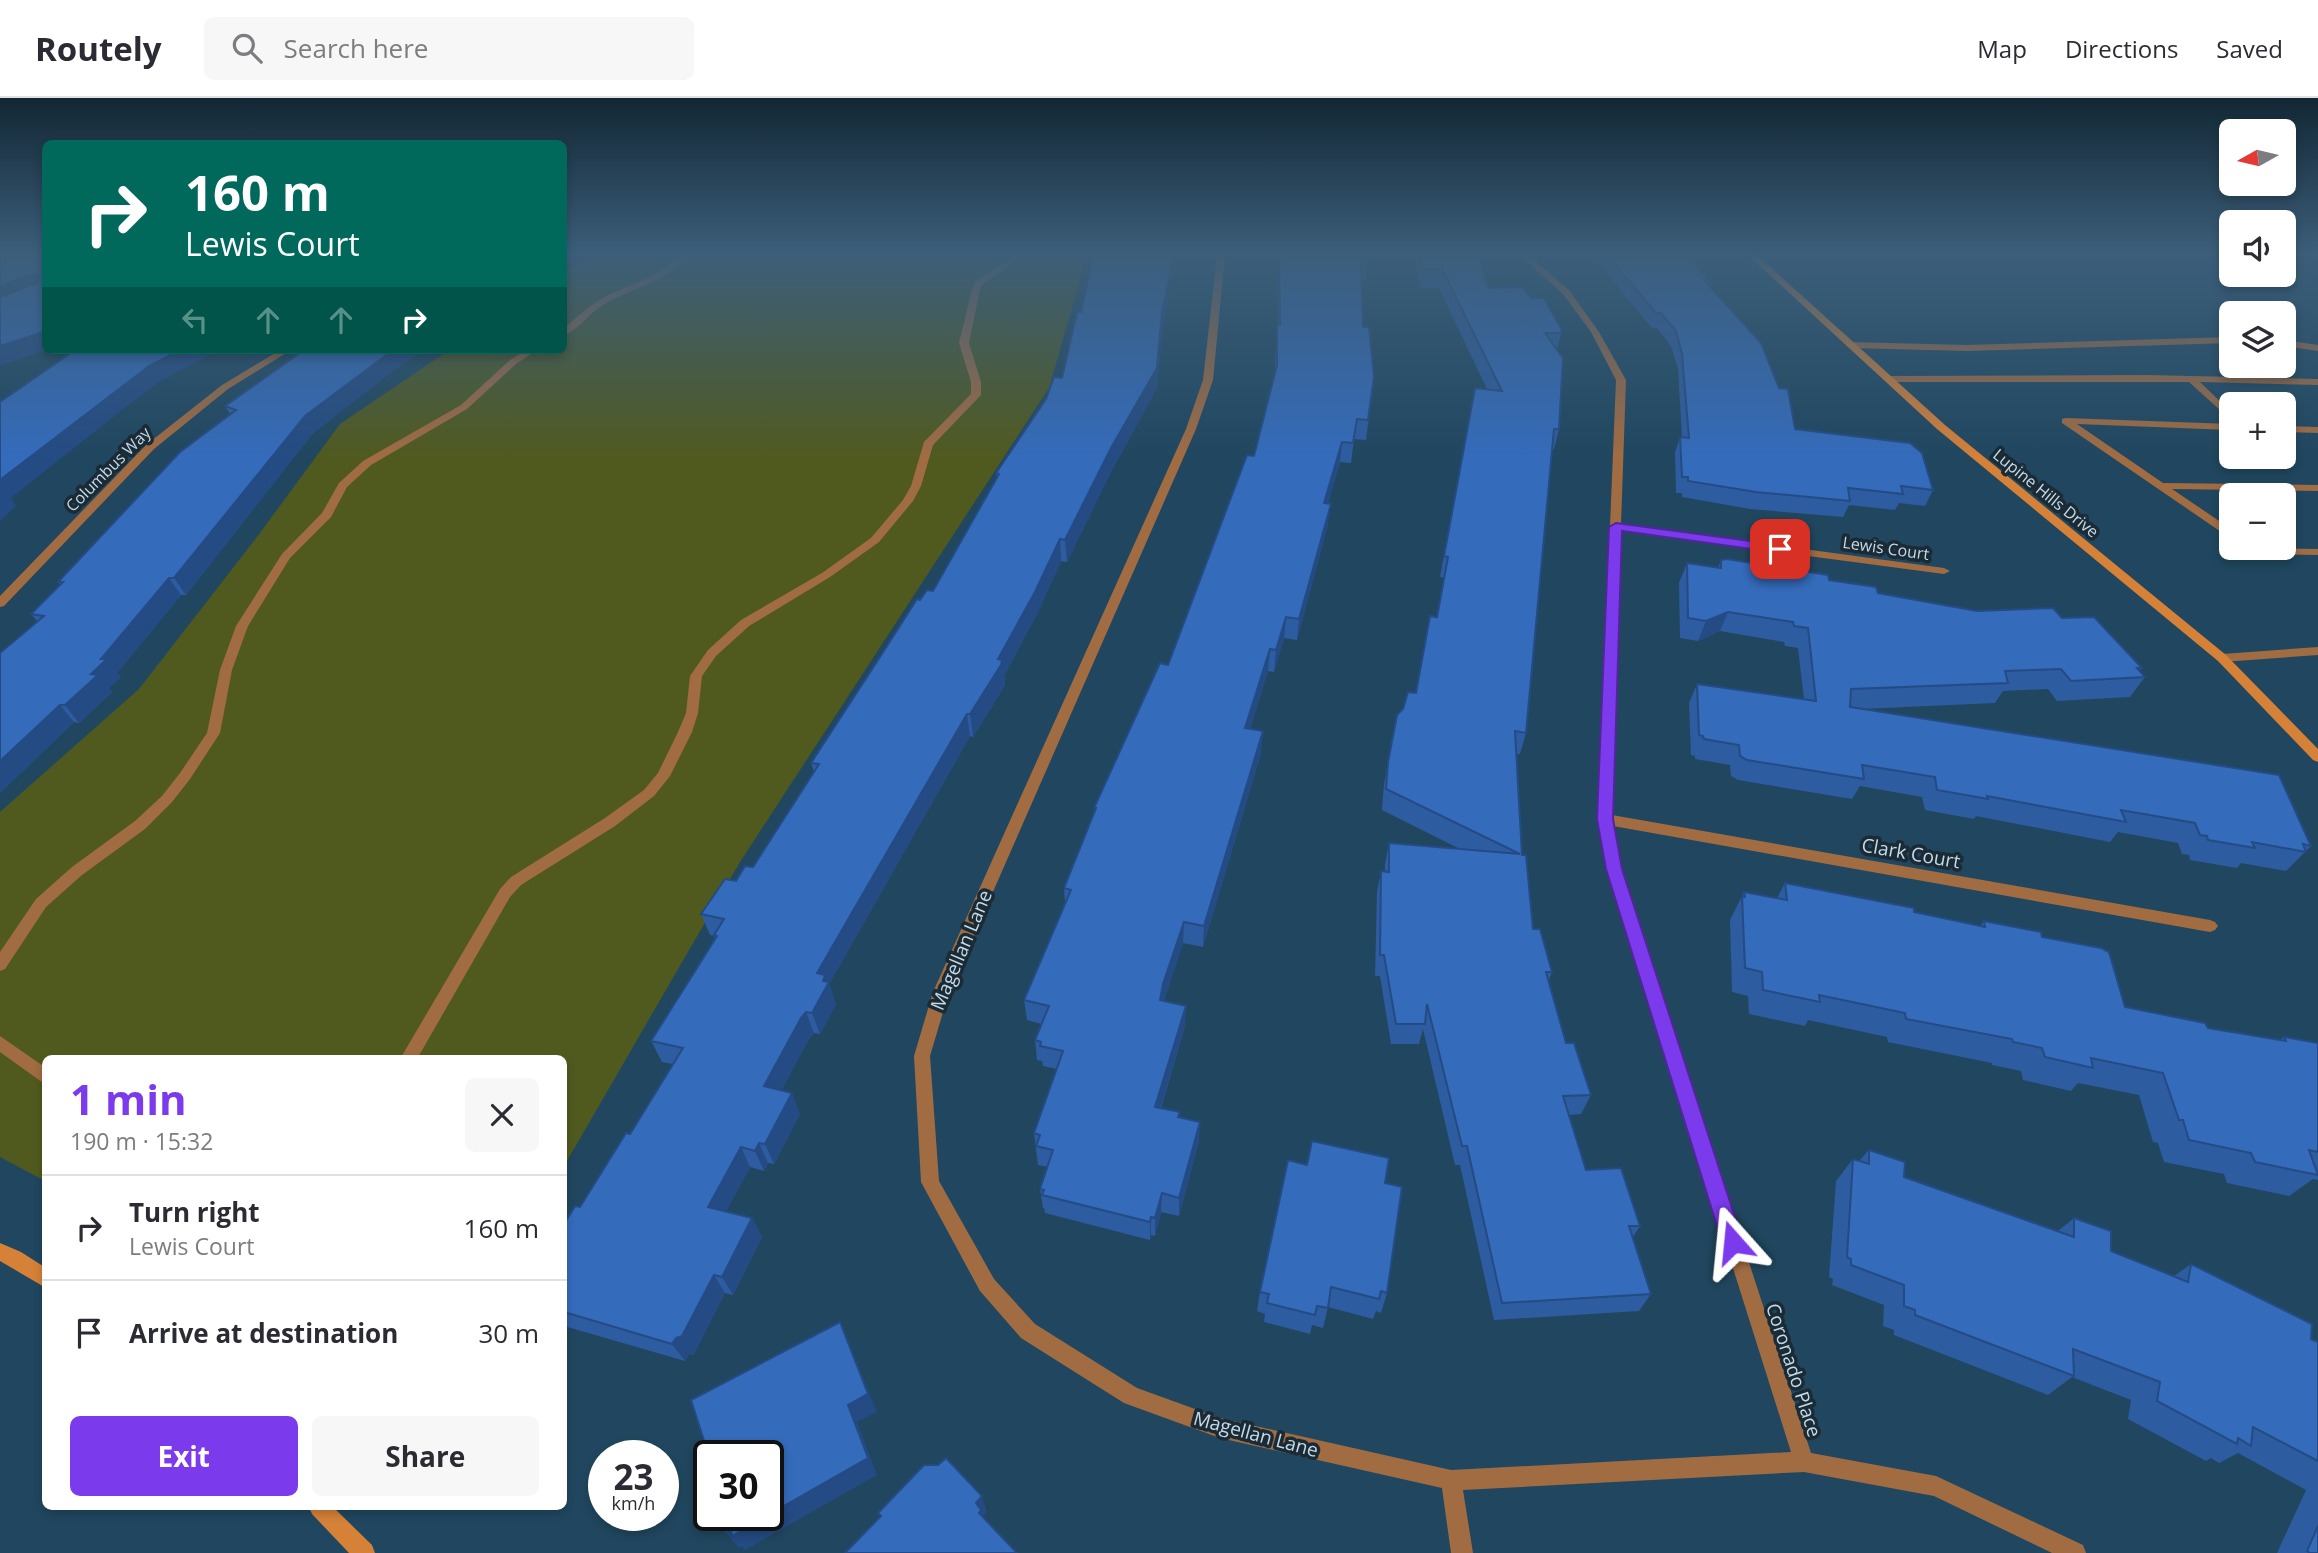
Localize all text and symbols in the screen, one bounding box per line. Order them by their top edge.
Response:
search box [204,17,694,80]
text: Routely [35,26,162,71]
icon: search [228,29,266,67]
text: Search here [284,30,428,66]
text: Map [1977,32,2027,65]
text: Directions [2065,32,2178,65]
text: Saved [2216,32,2283,65]
north arrow [2219,119,2296,196]
map controls [2219,119,2296,560]
text: 160 m [185,159,330,225]
icon: right [70,168,161,259]
button: sound [2219,210,2296,287]
text: Lewis Court [185,222,360,265]
icon: left [176,301,214,339]
icon: ahead [249,301,287,339]
icon: ahead [322,301,360,339]
icon: right [395,301,433,339]
button: layers [2219,301,2296,378]
button: + [2219,392,2296,469]
street label: Columbus Way [61,421,156,516]
street label: Lupine Hills Drive [1989,444,2103,542]
button: − [2219,483,2296,560]
pin [1750,519,1810,579]
icon: arrive [1761,530,1799,568]
street label: Lewis Court [1841,531,1931,565]
street label: Clark Court [1860,832,1963,874]
street label: Magellan Lane [924,886,998,1014]
text: 1 min [70,1070,187,1127]
button: close [465,1078,539,1152]
text: 190 m · 15:32 [70,1125,213,1157]
text: Turn right [129,1194,260,1230]
position arrow [1696,1205,1770,1279]
icon: right [70,1209,108,1247]
text: 160 m [464,1210,539,1246]
text: Lewis Court [129,1230,255,1262]
street label: Coronado Place [1760,1300,1828,1440]
icon: arrive [70,1314,108,1352]
text: Arrive at destination [129,1315,398,1351]
text: 30 m [478,1315,539,1351]
street label: Magellan Lane [1191,1405,1321,1463]
button: Exit [70,1416,298,1496]
button: Share [312,1416,539,1496]
speed limit sign: 30 [693,1440,784,1531]
text: 23 [613,1453,654,1500]
text: km/h [612,1491,655,1515]

